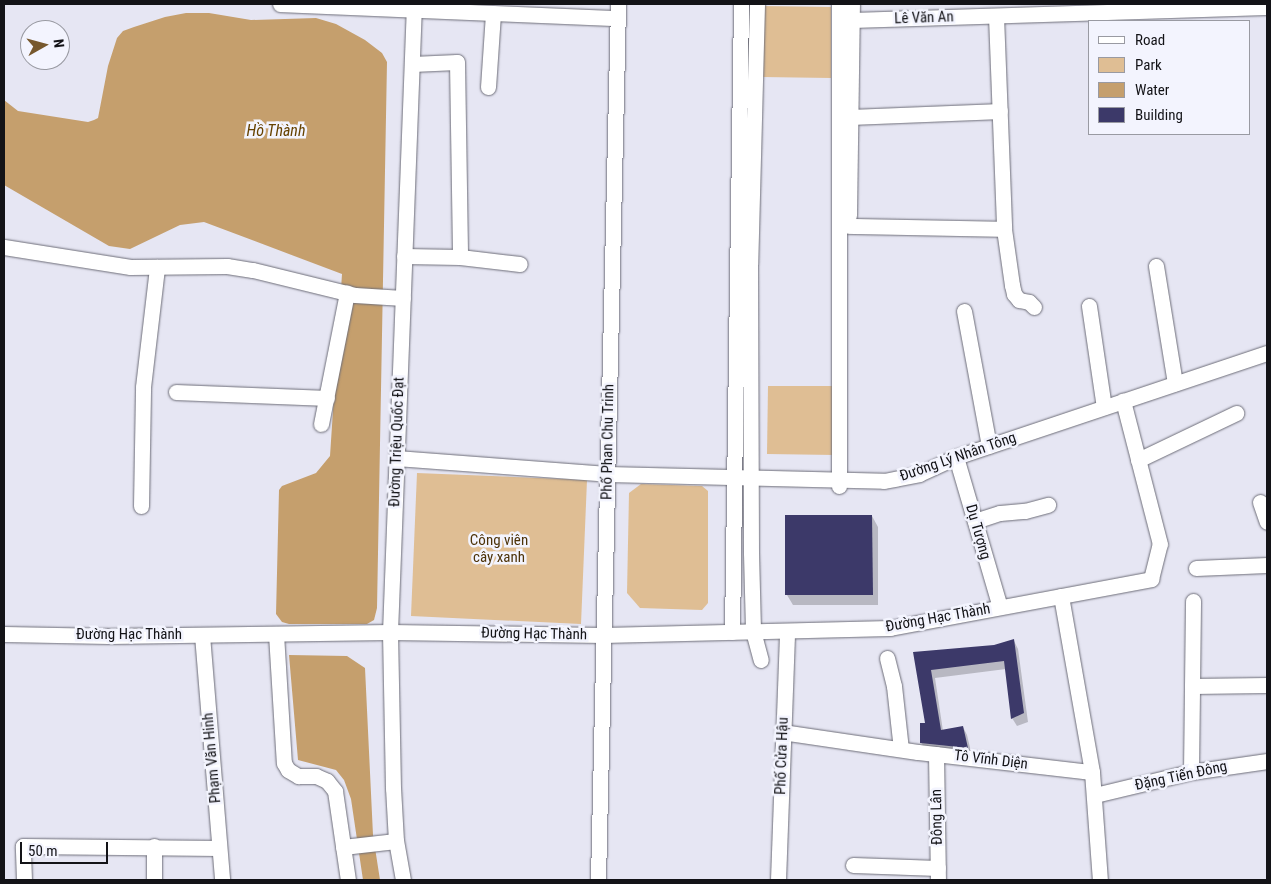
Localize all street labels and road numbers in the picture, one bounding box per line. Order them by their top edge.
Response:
street label: Lê Văn An [894,8,954,28]
street label: Đường Triệu Quốc Đạt [386,377,408,507]
street label: Phố Phan Chu Trinh [598,384,618,500]
street label: Đường Lý Nhân Tông [897,429,1019,485]
street label: Dụ Tượng [962,502,994,562]
street label: Đường Hạc Thành [884,600,992,636]
street label: Đường Hạc Thành [481,624,587,644]
street label: Đường Hạc Thành [76,626,182,644]
street label: Phạm Văn Hinh [199,712,225,804]
street label: Phố Cửa Hậu [772,717,792,795]
street label: Tô Vĩnh Diện [953,747,1029,773]
street label: Đặng Tiến Đông [1133,757,1229,795]
street label: Đông Lân [928,789,946,845]

